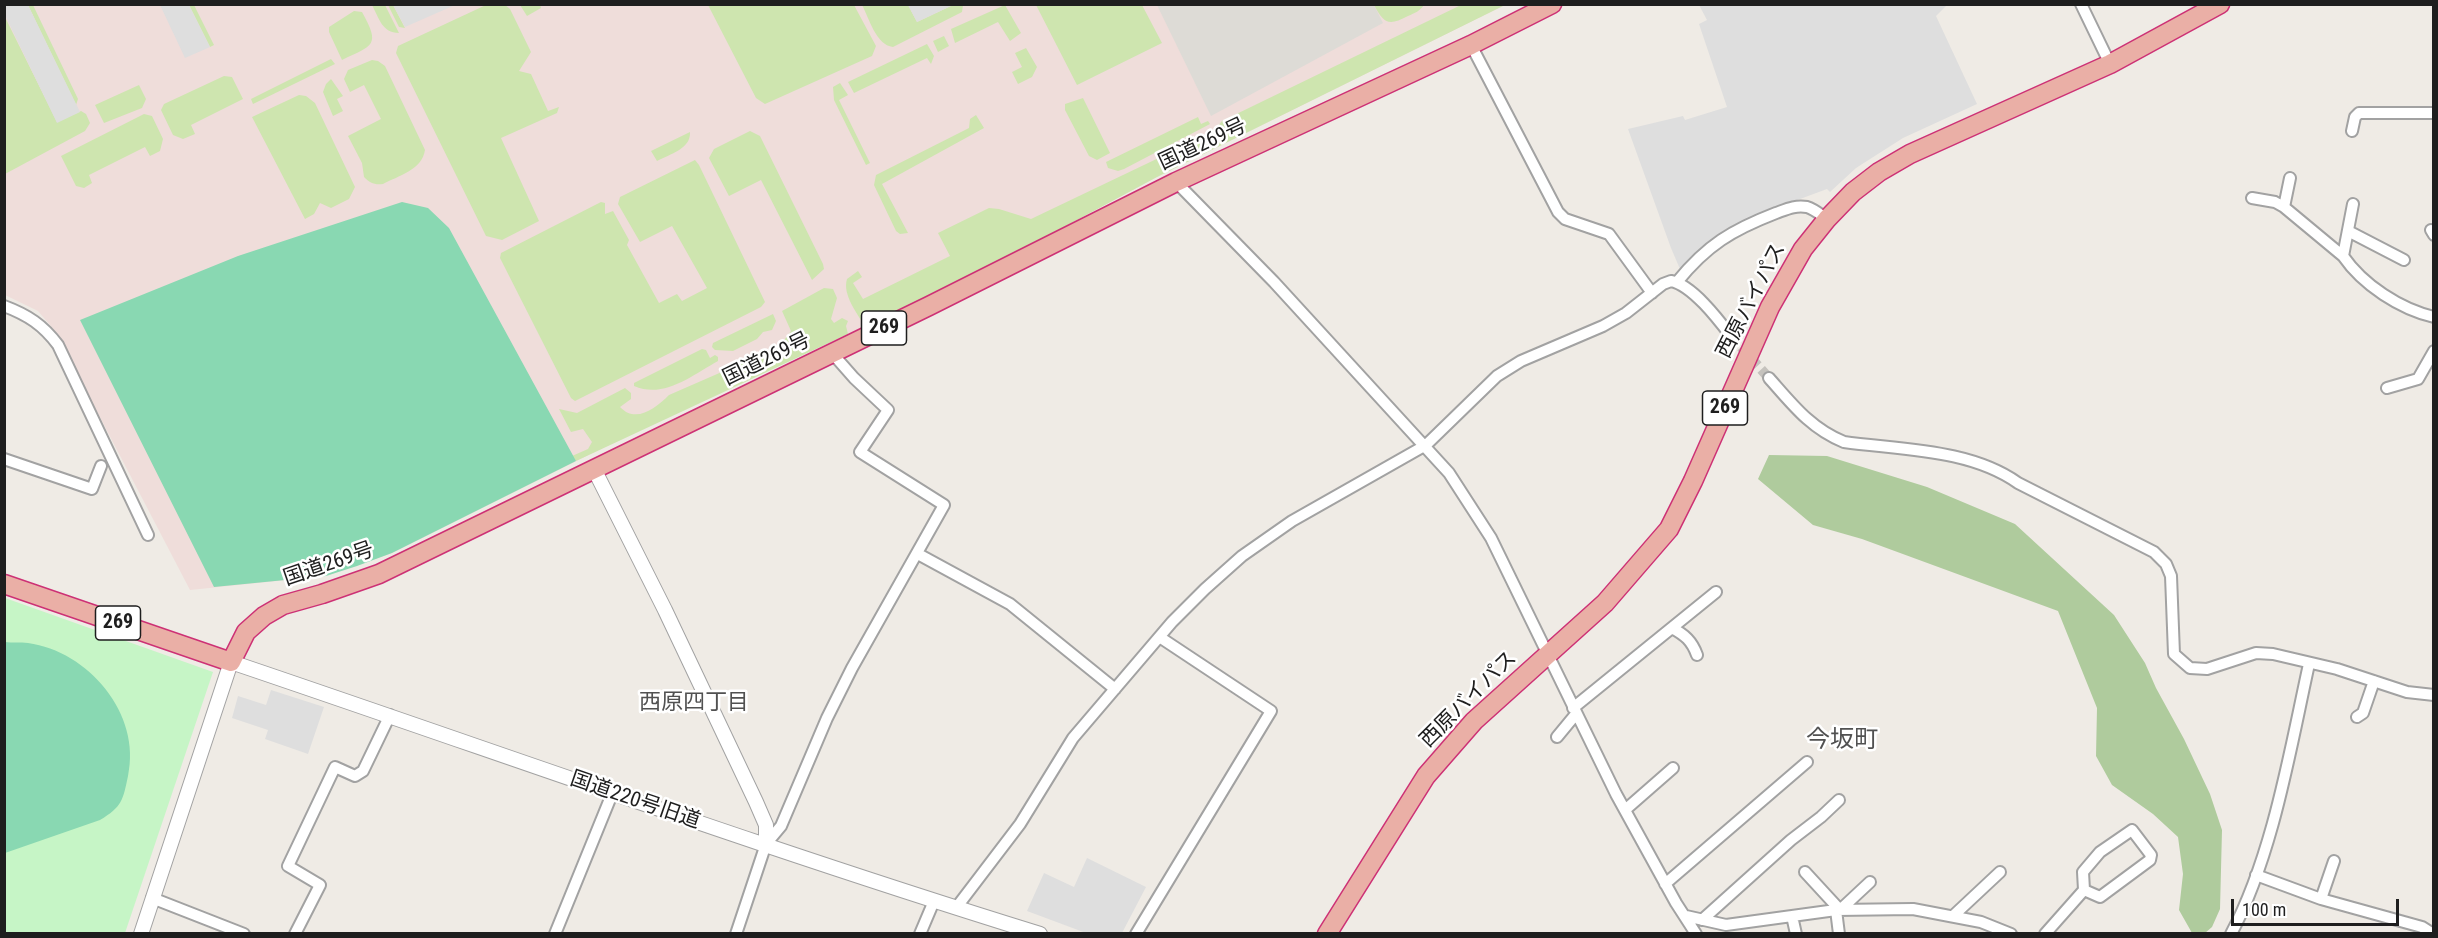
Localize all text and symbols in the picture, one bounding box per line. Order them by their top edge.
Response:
street label: 国道269号 [1155,114,1251,176]
street label: 西原バイパス [1712,239,1792,363]
road number: 269 [862,311,906,345]
street label: 国道269号 [719,328,815,392]
road number: 269 [1702,391,1748,425]
street label: 国道269号 [280,538,378,592]
road number: 269 [96,606,140,640]
street label: 西原バイパス [1416,647,1522,753]
district label: 西原四丁目 [639,690,749,716]
district label: 今坂町 [1806,727,1878,755]
street label: 国道220号旧道 [567,767,703,835]
scale bar [2234,887,2402,925]
text: 100 m [2242,899,2286,920]

